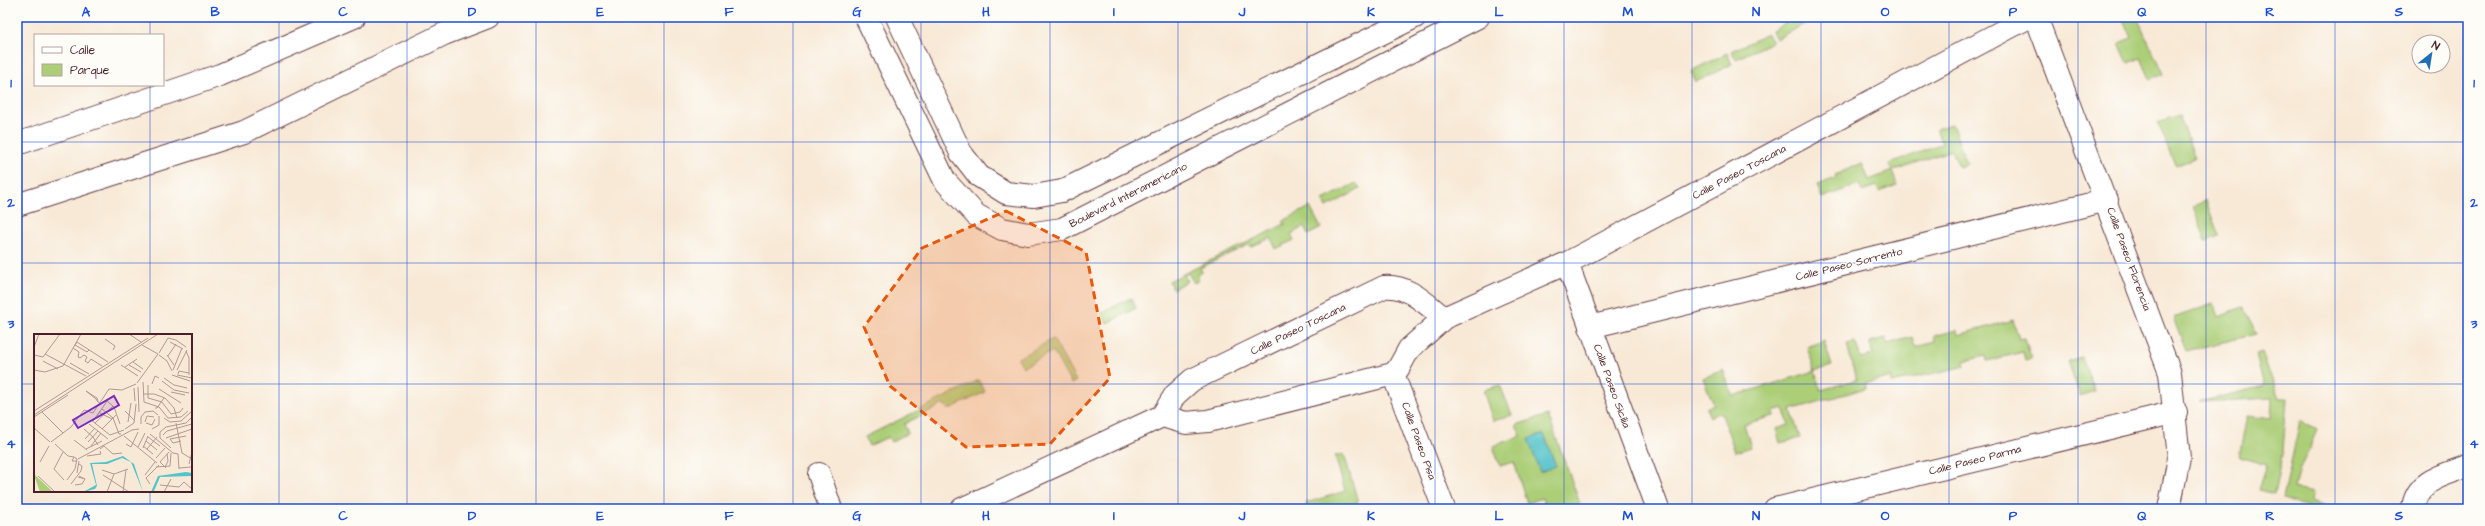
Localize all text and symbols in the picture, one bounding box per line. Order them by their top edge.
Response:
text: A [82,3,91,21]
text: B [210,3,220,21]
text: C [338,3,348,21]
text: D [468,3,477,21]
text: E [596,3,604,21]
text: F [724,3,734,21]
text: G [852,3,862,21]
text: H [982,3,990,21]
text: I [1113,3,1115,21]
text: J [1238,3,1246,21]
text: K [1367,3,1375,21]
text: L [1494,3,1504,21]
text: M [1623,3,1634,21]
text: N [1752,3,1760,21]
text: O [1881,3,1890,21]
text: P [2009,3,2018,21]
text: Q [2137,3,2147,21]
text: R [2265,3,2275,21]
text: S [2394,3,2404,21]
legend [34,34,164,86]
north arrow [2411,34,2451,74]
text: N [2429,38,2443,54]
text: Calle [70,42,95,59]
text: Parque [70,62,110,79]
text: 1 [10,74,12,92]
text: 1 [2473,74,2475,92]
street label: Calle Paseo Toscana [1690,141,1789,203]
street label: Boulevard Interamericano [1066,158,1190,231]
text: 2 [6,194,15,212]
text: 2 [2469,194,2478,212]
street label: Calle Paseo Florencia [2103,205,2155,313]
street label: Calle Paseo Sorrento [1794,243,1905,285]
street label: Calle Paseo Toscana [1248,299,1348,359]
text: 3 [7,315,15,333]
text: 3 [2470,315,2478,333]
inset map [34,334,192,492]
street label: Calle Paseo Sicilia [1590,342,1634,430]
street label: Calle Paseo Pisa [1398,400,1440,482]
text: 4 [7,435,16,453]
text: 4 [2470,435,2479,453]
street label: Calle Paseo Parma [1927,441,2023,479]
text: A [82,507,91,525]
text: B [210,507,220,525]
text: C [338,507,348,525]
text: D [468,507,477,525]
text: E [596,507,604,525]
text: F [724,507,734,525]
text: G [852,507,862,525]
text: H [982,507,990,525]
text: I [1113,507,1115,525]
text: J [1238,507,1246,525]
text: K [1367,507,1375,525]
text: L [1494,507,1504,525]
text: M [1623,507,1634,525]
text: N [1752,507,1760,525]
text: O [1881,507,1890,525]
text: P [2009,507,2018,525]
text: Q [2137,507,2147,525]
text: R [2265,507,2275,525]
text: S [2394,507,2404,525]

